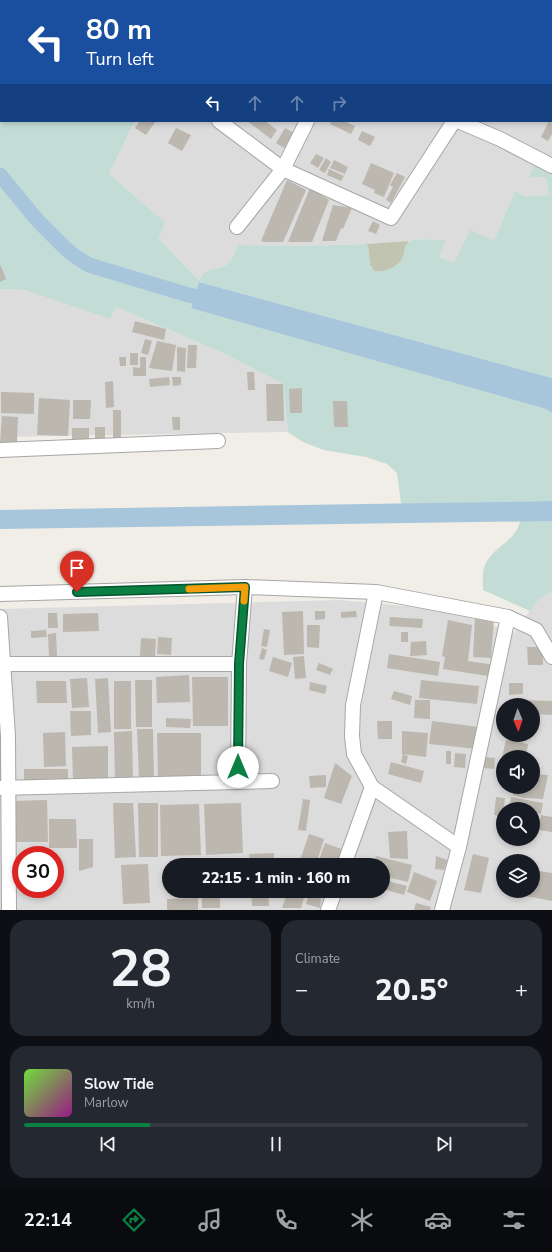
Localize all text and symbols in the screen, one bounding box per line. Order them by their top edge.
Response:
text: 80 m [86,11,152,49]
icon: left [20,16,72,68]
text: Turn left [86,47,154,71]
icon: left [202,92,224,114]
icon: ahead [244,92,266,114]
icon: ahead [286,92,308,114]
icon: right [328,92,350,114]
pin [60,551,94,592]
icon: arrive [66,557,88,579]
north arrow [496,698,540,742]
map controls [496,698,540,898]
position arrow [217,746,259,788]
button: sound [496,750,540,794]
button: search [496,802,540,846]
speed limit sign: 30 [12,846,64,898]
button: layers [496,854,540,898]
text: 22:15 · 1 min · 160 m [202,868,350,888]
text: 28 [109,933,172,1004]
text: Climate [295,950,340,968]
text: 20.5° [375,970,448,1011]
text: − [295,975,308,1005]
text: + [515,975,528,1005]
text: km/h [126,995,155,1013]
text: Slow Tide [84,1074,154,1094]
text: Marlow [84,1094,129,1112]
icon: previous [97,1133,119,1155]
icon: pause [265,1133,287,1155]
icon: next [433,1133,455,1155]
icon: directions [120,1206,148,1234]
icon: music [196,1206,224,1234]
icon: phone [272,1206,300,1234]
icon: climate [348,1206,376,1234]
icon: car [424,1206,452,1234]
icon: filters [500,1206,528,1234]
text: 22:14 [24,1208,72,1232]

